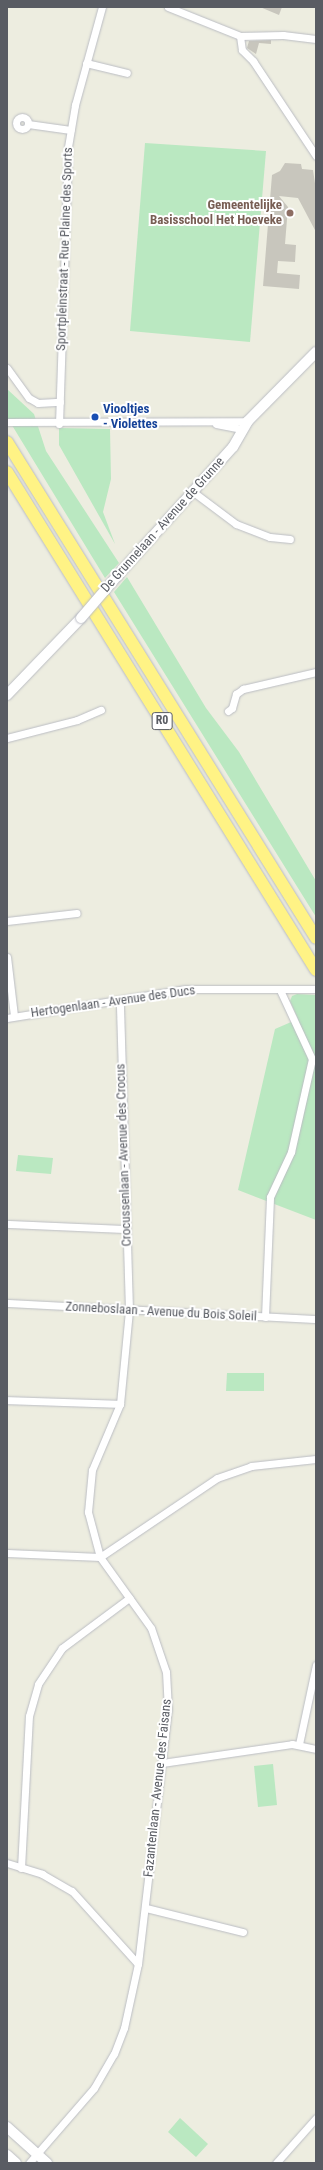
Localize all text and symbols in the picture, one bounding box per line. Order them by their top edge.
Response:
street label: Sportpleinstraat - Rue Plaine des Sports [54,147,76,351]
place label: Gemeentelijke Basisschool Het Hoeveke [150,198,282,229]
marker: Gemeentelijke Basisschool Het Hoeveke [285,208,295,218]
place label: Viooltjes - Violettes [103,402,158,433]
marker: Viooltjes - Violettes [90,412,100,422]
street label: De Grunnelaan - Avenue de Grunne [98,454,228,596]
road number: R0 [151,711,173,731]
street label: Hertogenlaan - Avenue des Ducs [30,983,196,1021]
street label: Crocussenlaan - Avenue des Crocus [113,1063,135,1247]
street label: Zonneboslaan - Avenue du Bois Soleil [65,1299,257,1325]
street label: Fazantenlaan - Avenue des Faisans [141,1698,175,1878]

